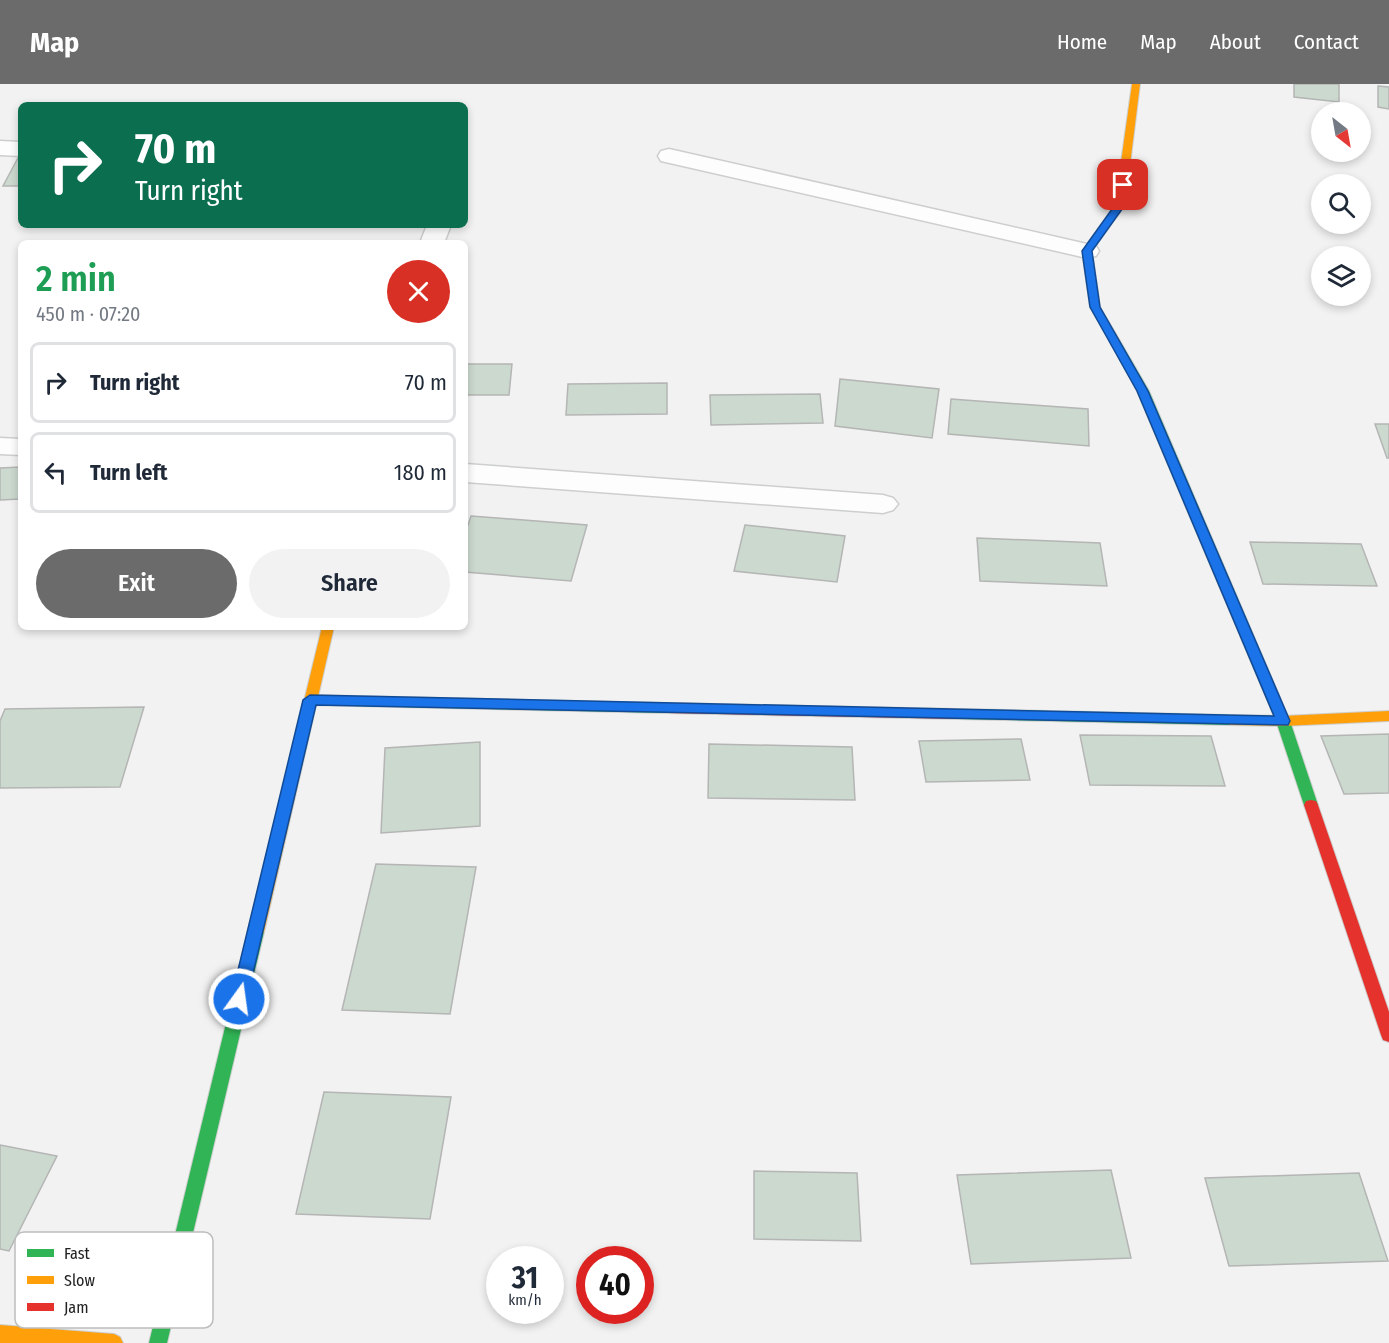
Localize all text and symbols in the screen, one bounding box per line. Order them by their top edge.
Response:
text: Map [30,26,79,59]
text: Home [1057,29,1107,55]
text: Map [1140,29,1177,55]
text: About [1210,29,1261,55]
text: Contact [1294,29,1359,55]
north arrow [1311,102,1371,162]
map controls [1311,102,1371,306]
text: 70 m [135,124,216,174]
icon: right [36,126,114,204]
pin [1097,159,1148,210]
icon: arrive [1106,168,1139,201]
button: search [1311,174,1371,234]
text: Turn right [135,175,243,207]
button: layers [1311,246,1371,306]
text: 2 min [36,257,116,301]
button: close [387,260,450,323]
text: 450 m · 07:20 [36,302,140,326]
icon: right [39,366,72,399]
text: Turn right [90,369,179,396]
text: 70 m [405,369,447,396]
icon: left [39,456,72,489]
text: Turn left [90,459,168,486]
text: 180 m [394,459,447,486]
button: Exit [36,549,237,618]
button: Share [249,549,450,618]
position arrow [207,967,271,1031]
legend [15,1232,213,1328]
text: Fast [64,1244,91,1263]
speed limit sign: 40 [576,1246,654,1324]
text: 31 [512,1260,538,1296]
text: Slow [64,1271,95,1290]
text: km/h [508,1291,542,1309]
text: Jam [64,1298,89,1317]

